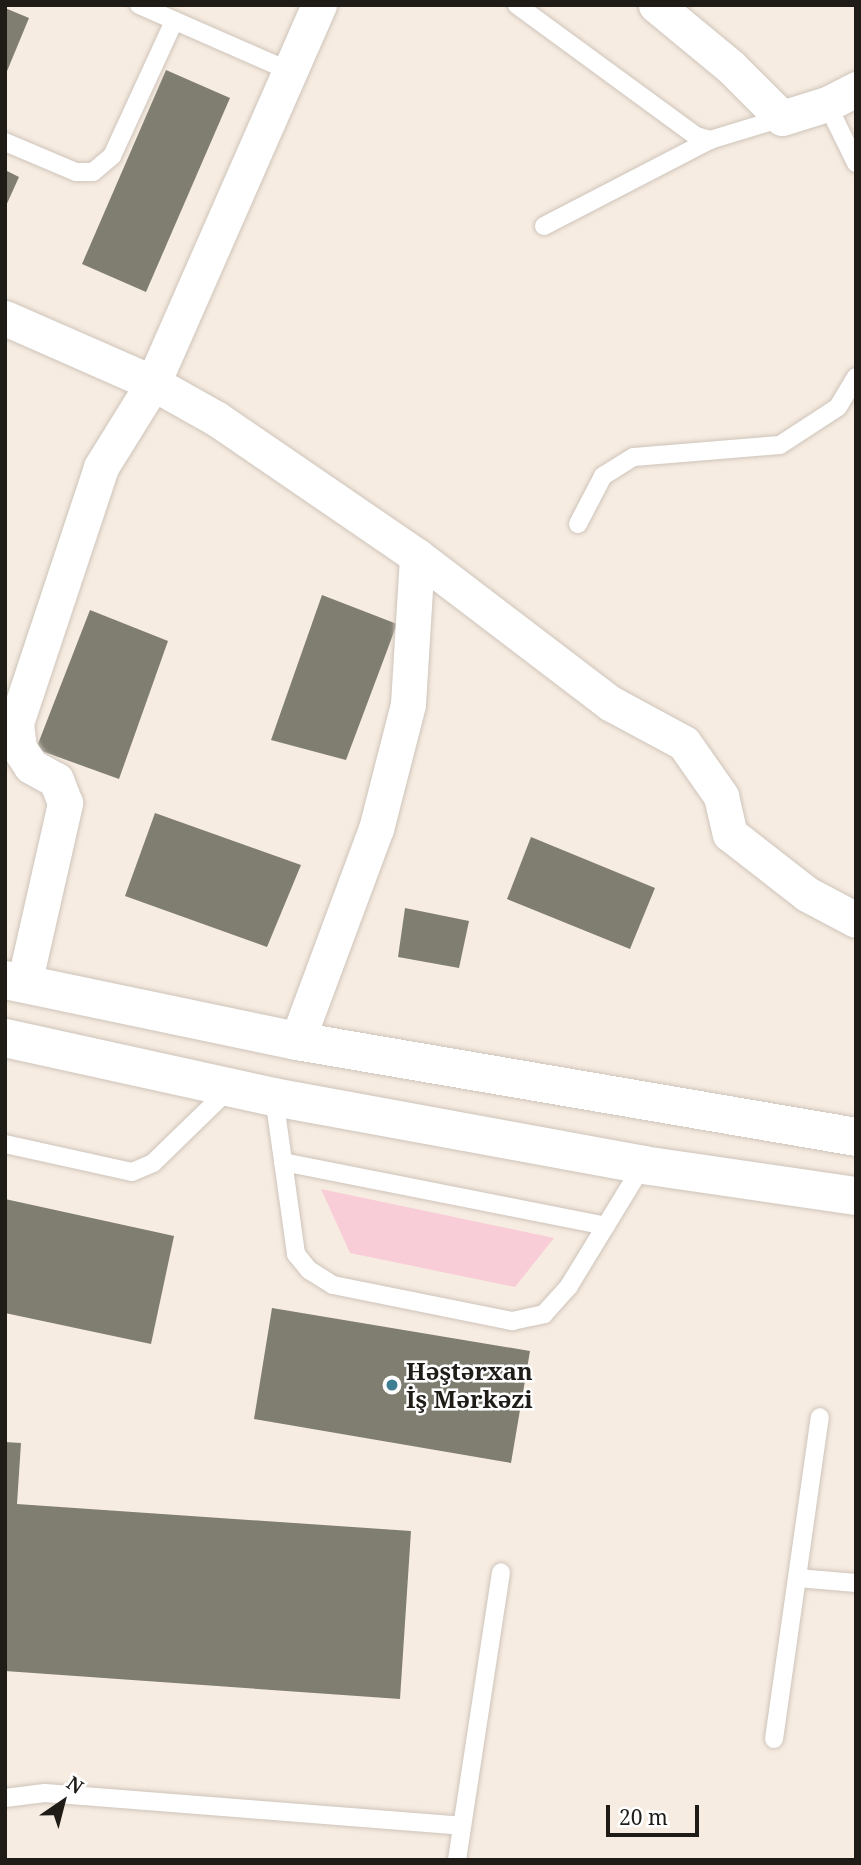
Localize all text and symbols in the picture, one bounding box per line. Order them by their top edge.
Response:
place label: Həştərxan İş Mərkəzi [406,1357,533,1413]
marker: Həştərxan İş Mərkəzi [384,1377,400,1393]
north arrow [28,1767,98,1837]
text: N [61,1770,89,1800]
scale bar [609,1792,702,1836]
text: 20 m [619,1803,668,1831]

